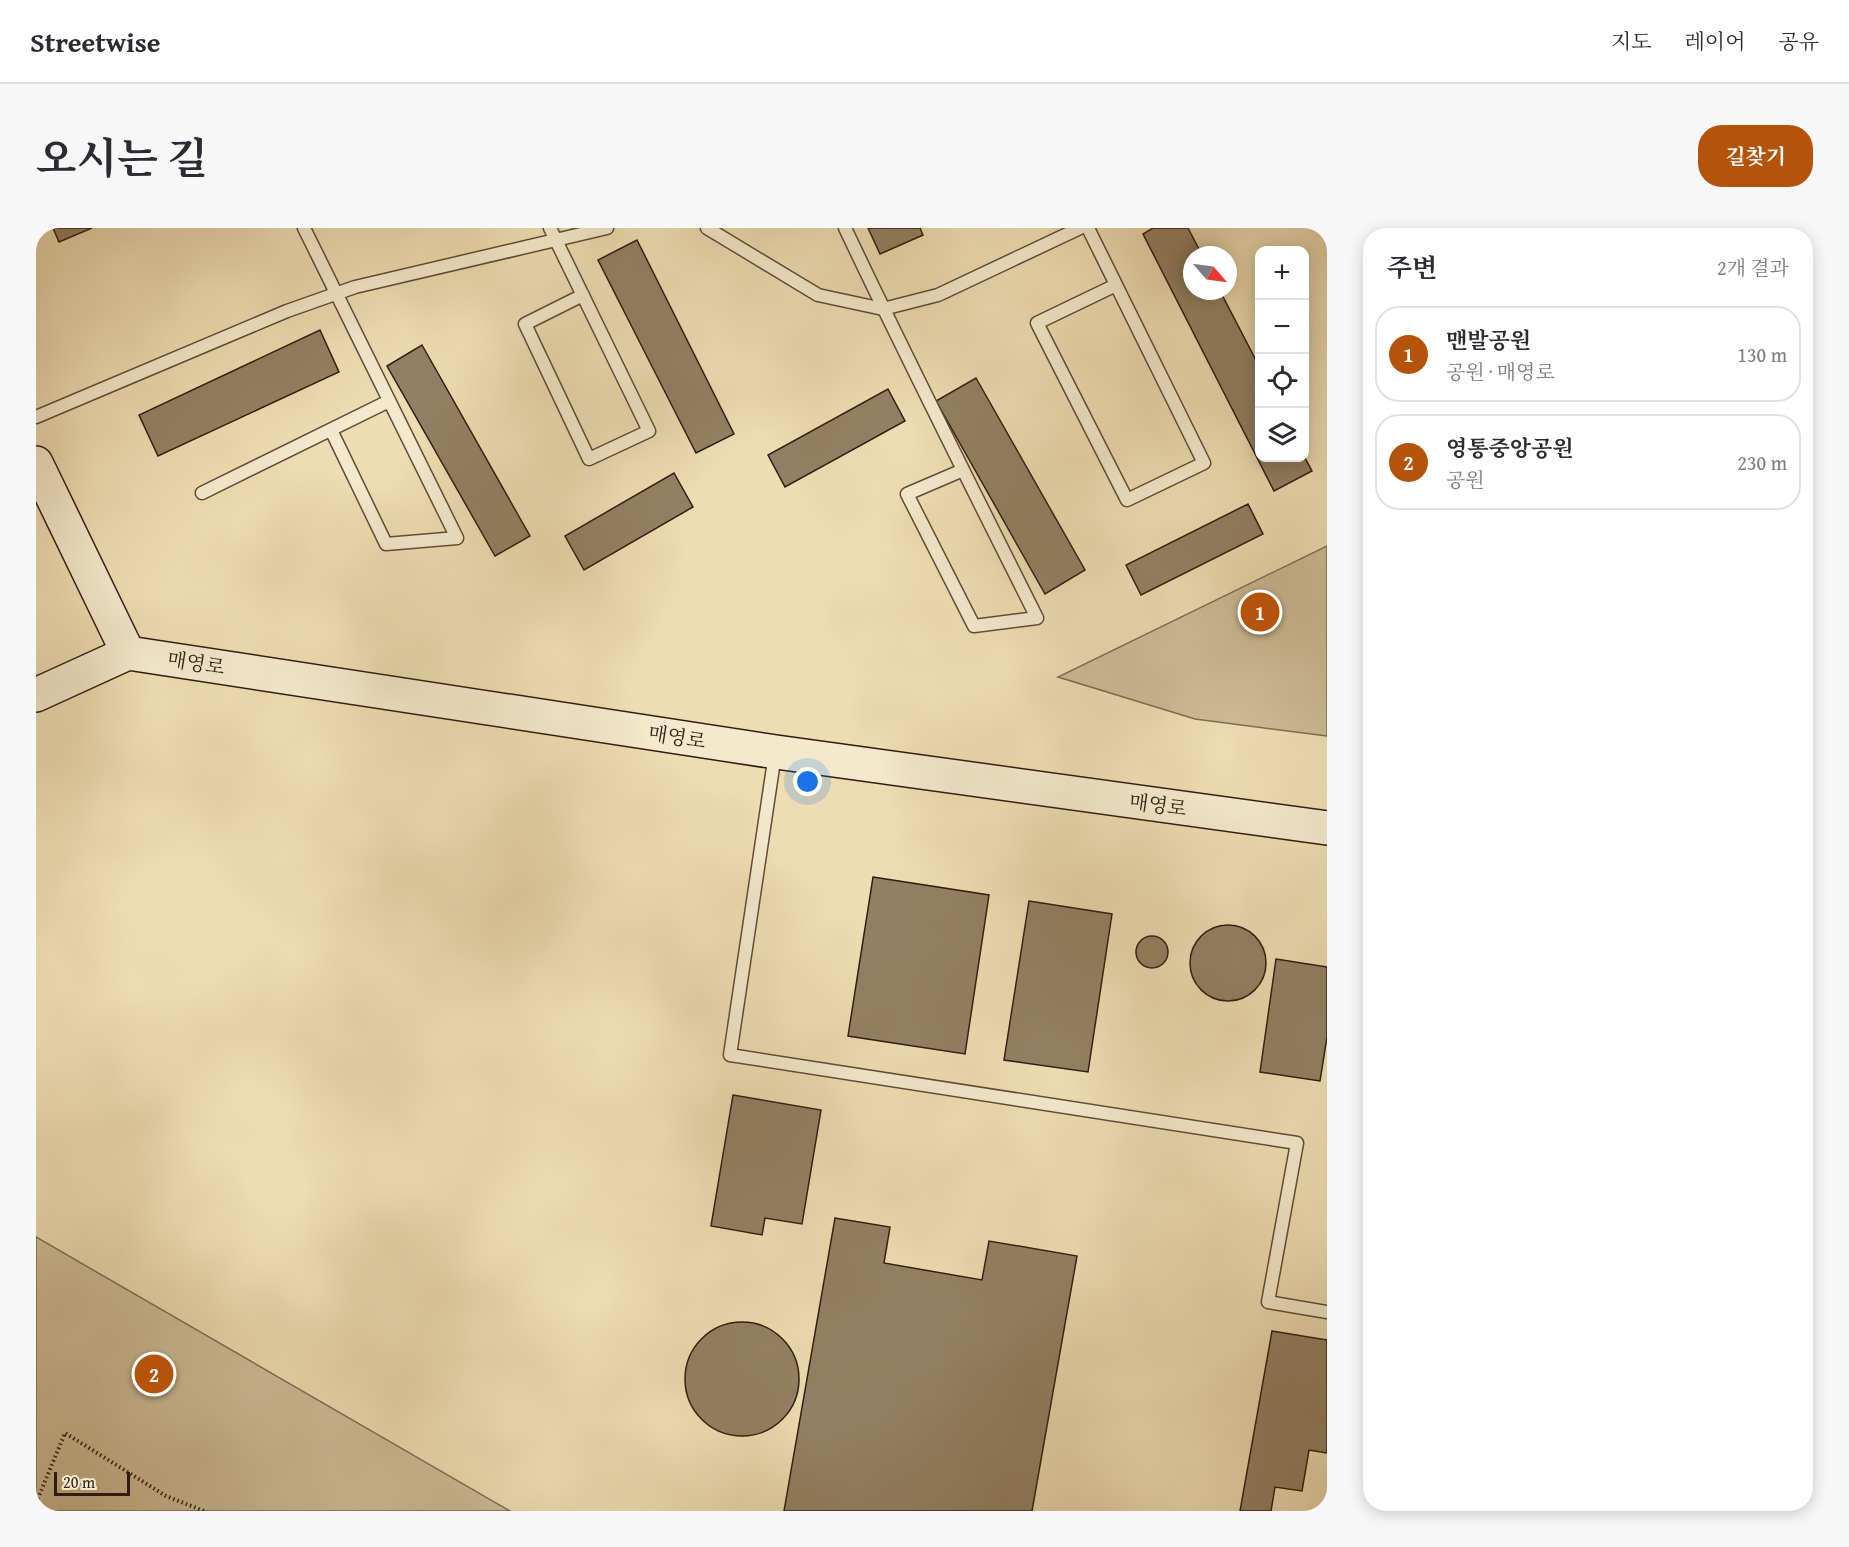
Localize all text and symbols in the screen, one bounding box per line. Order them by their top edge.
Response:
text: Streetwise [30,21,160,62]
text: 지도 [1611,26,1652,57]
text: 레이어 [1685,26,1745,57]
text: 공유 [1778,26,1819,57]
button: 길찾기 [1698,125,1813,187]
text: 오시는 길 [36,127,208,188]
north arrow [1183,246,1237,300]
map controls [1255,246,1309,462]
button: + [1255,246,1309,300]
text: 주변 [1387,248,1437,287]
text: 2개 결과 [1717,253,1789,282]
button: − [1255,300,1309,354]
text: 맨발공원 [1446,324,1531,356]
text: 1 [1403,340,1414,369]
text: 130 m [1737,340,1787,369]
button: locate [1255,354,1309,408]
text: 공원 · 매영로 [1446,357,1555,386]
button: layers [1255,408,1309,462]
text: 영통중앙공원 [1446,432,1574,464]
text: 2 [1403,448,1414,477]
text: 230 m [1737,448,1787,477]
text: 공원 [1446,465,1485,494]
pin: 1 [1240,590,1280,634]
street label: 매영로 [165,644,227,681]
street label: 매영로 [646,718,708,755]
your location [793,767,822,796]
street label: 매영로 [1127,786,1189,823]
pin: 2 [134,1352,174,1396]
scale bar [54,1469,130,1496]
text: 20 m [63,1470,95,1494]

